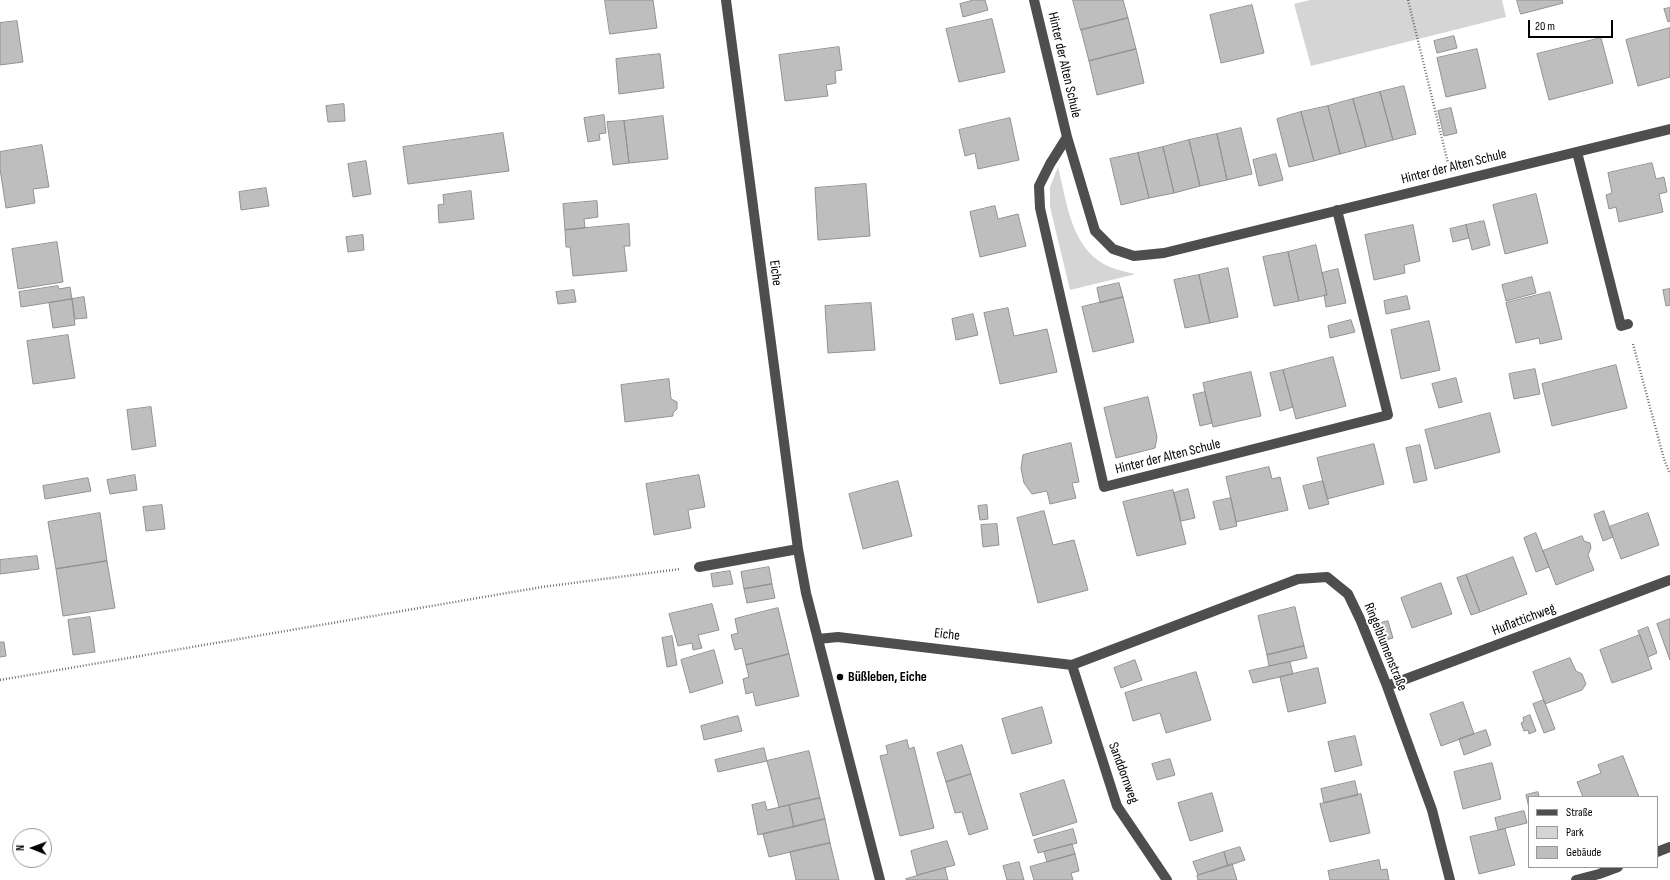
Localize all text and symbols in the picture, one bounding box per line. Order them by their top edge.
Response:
street label: Hinter der Alten Schule [1044,10,1084,120]
scale bar [1530,12,1615,38]
text: 20 m [1535,19,1555,34]
street label: Hinter der Alten Schule [1400,146,1508,188]
street label: Eiche [765,259,785,287]
street label: Hinter der Alten Schule [1114,436,1222,478]
street label: Ringelblumenstraße [1360,600,1410,694]
street label: Huflattichweg [1490,600,1558,640]
street label: Eiche [933,625,961,645]
place label: Büßleben, Eiche [848,669,927,685]
marker: Büßleben, Eiche [835,672,845,682]
street label: Sanddornweg [1104,740,1142,806]
legend [1528,796,1658,868]
text: Straße [1566,805,1593,820]
text: Park [1566,825,1584,840]
north arrow [12,828,52,868]
text: N [14,845,27,851]
text: Gebäude [1566,845,1601,860]

